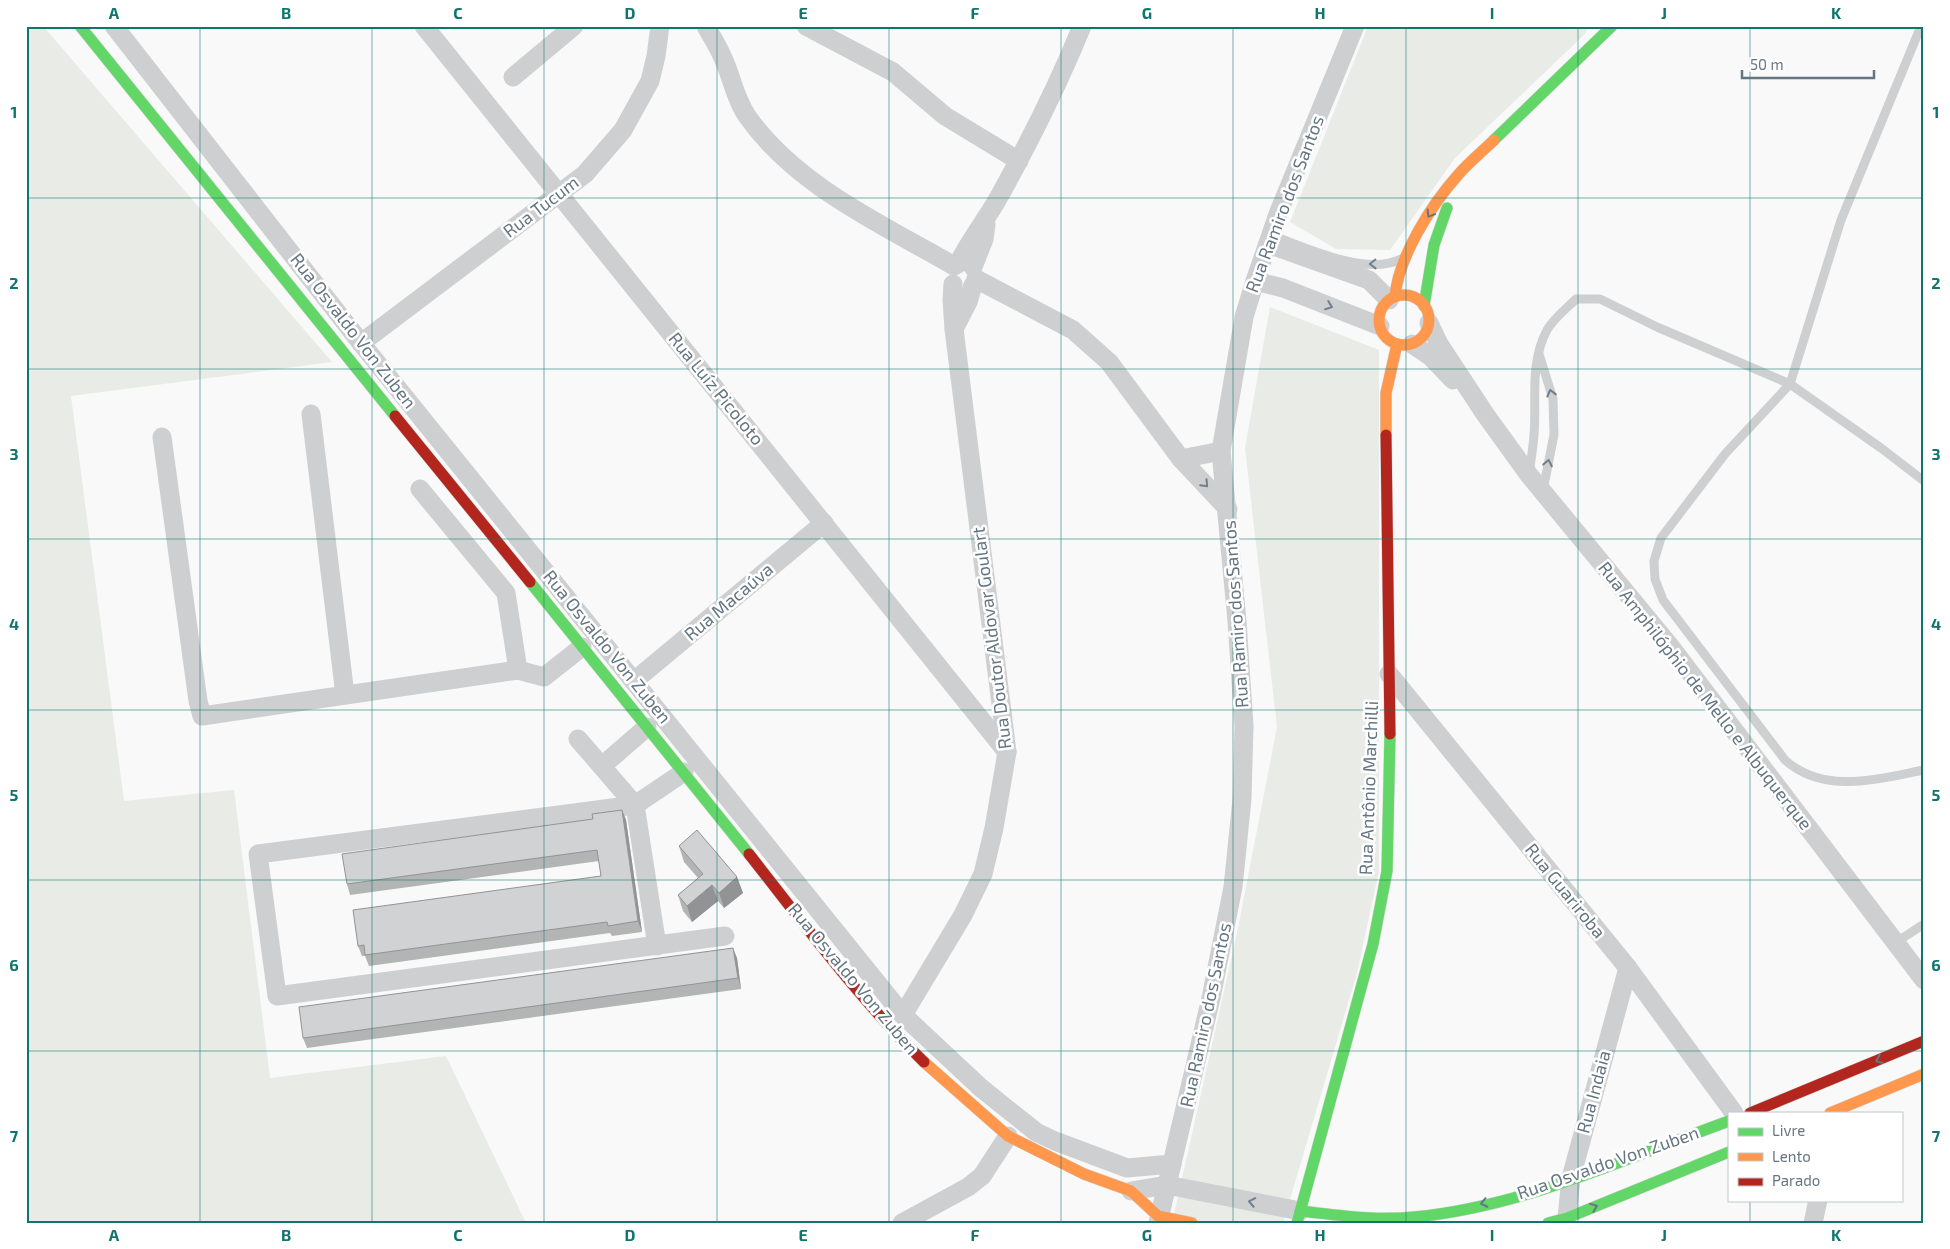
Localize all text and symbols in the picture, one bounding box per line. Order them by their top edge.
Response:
text: A [109,3,120,22]
text: B [281,3,291,22]
text: C [453,3,463,22]
text: D [625,3,636,22]
text: E [798,3,808,22]
text: F [971,3,980,22]
text: G [1142,3,1152,22]
text: H [1314,3,1326,22]
text: I [1490,3,1494,22]
text: J [1661,3,1667,22]
text: K [1831,3,1842,22]
scale bar [1742,48,1875,80]
text: 50 m [1750,55,1784,73]
text: 1 [11,102,17,121]
text: 1 [1933,102,1939,121]
street label: Rua Ramiro dos Santos [1240,112,1328,295]
street label: Rua Tucum [498,171,582,242]
one-way arrow [1426,209,1436,218]
street label: Rua Osvaldo Von Zuben [286,248,421,412]
one-way arrow [1369,259,1377,269]
text: 2 [9,273,19,292]
text: 2 [1931,273,1941,292]
one-way arrow [1324,300,1333,310]
street label: Rua Luíz Picoloto [664,327,769,449]
one-way arrow [1546,389,1557,398]
text: 3 [9,444,19,463]
text: 3 [1931,444,1941,463]
one-way arrow [1543,458,1553,467]
one-way arrow [1199,479,1208,488]
street label: Rua Ramiro dos Santos [1217,519,1253,709]
street label: Rua Doutor Aldovar Goulart [966,526,1016,750]
street label: Rua Amphilóphio de Mello e Albuquerque [1594,557,1817,834]
street label: Rua Macaúva [679,558,777,645]
street label: Rua Osvaldo Von Zuben [539,565,676,728]
text: 4 [9,614,19,633]
text: 4 [1931,614,1941,633]
street label: Rua Antônio Marchilli [1354,700,1382,875]
text: 5 [10,785,19,804]
text: 5 [1932,785,1941,804]
street label: Rua Guariroba [1521,838,1611,942]
street label: Rua Osvaldo Von Zuben [784,898,924,1059]
street label: Rua Ramiro dos Santos [1175,921,1235,1109]
text: 6 [9,955,19,974]
text: 6 [1931,955,1941,974]
street label: Rua Indaia [1571,1048,1615,1136]
one-way arrow [1875,1054,1884,1065]
legend [1728,1112,1902,1202]
street label: Rua Osvaldo Von Zuben [1514,1121,1702,1204]
text: Livre [1772,1121,1805,1139]
text: 7 [10,1126,19,1145]
text: 7 [1932,1126,1941,1145]
text: Lento [1772,1147,1811,1165]
text: Parado [1772,1171,1820,1189]
one-way arrow [1248,1197,1257,1207]
one-way arrow [1479,1197,1488,1208]
one-way arrow [1589,1202,1598,1213]
text: A [109,1225,120,1244]
text: B [281,1225,291,1244]
text: C [453,1225,463,1244]
text: D [625,1225,636,1244]
text: E [798,1225,808,1244]
text: F [971,1225,980,1244]
text: G [1142,1225,1152,1244]
text: H [1314,1225,1326,1244]
text: I [1490,1225,1494,1244]
text: J [1661,1225,1667,1244]
text: K [1831,1225,1842,1244]

